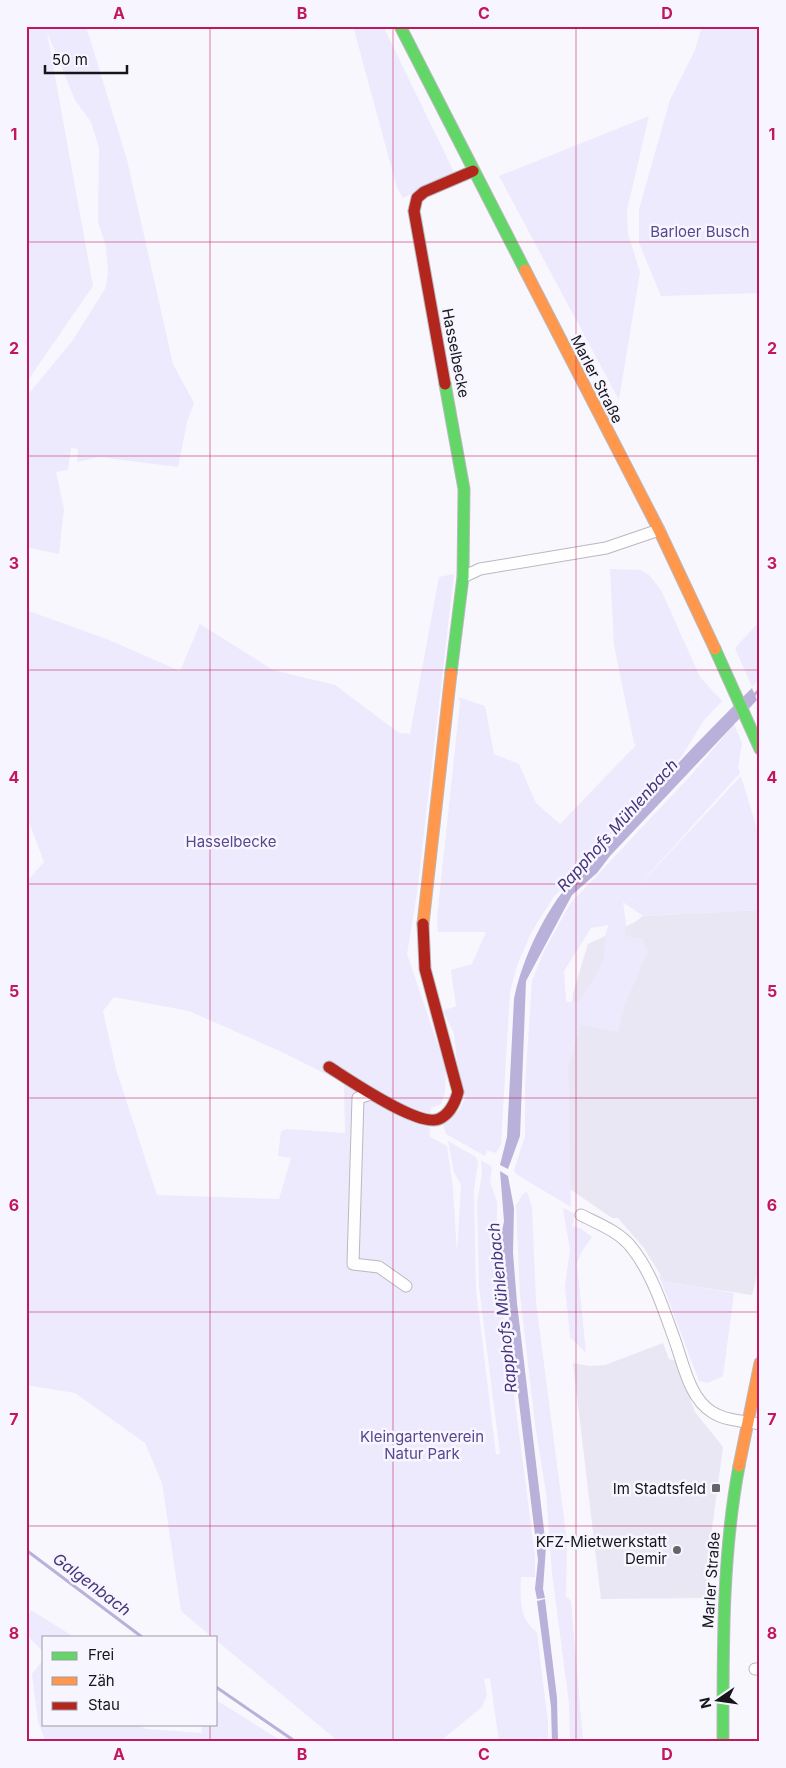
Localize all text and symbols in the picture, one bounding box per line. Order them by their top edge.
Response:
text: A [113,3,125,23]
text: B [297,3,307,23]
text: C [478,3,490,23]
text: D [661,3,673,23]
scale bar [45,42,128,74]
text: 50 m [52,50,88,69]
text: 1 [11,124,17,144]
text: 1 [769,124,775,144]
park label: Barloer Busch [650,222,750,241]
street label: Hasselbecke [438,307,474,399]
street label: Marler Straße [567,332,627,426]
text: 2 [9,338,19,358]
text: 2 [767,338,777,358]
text: 3 [9,553,19,573]
text: 3 [767,553,777,573]
water label: Rapphofs Mühlenbach [552,755,682,895]
text: 4 [9,767,20,787]
text: 4 [767,767,778,787]
park label: Hasselbecke [186,832,276,851]
text: 5 [9,981,19,1001]
text: 5 [767,981,777,1001]
text: 6 [9,1195,19,1215]
text: 6 [767,1195,777,1215]
water label: Rapphofs Mühlenbach [483,1222,521,1394]
text: 7 [9,1409,19,1429]
text: 7 [767,1409,777,1429]
park label: Kleingartenverein Natur Park [360,1427,484,1463]
place label: Im Stadtsfeld [613,1479,706,1498]
marker: Im Stadtsfeld [710,1482,722,1494]
street label: Marler Straße [698,1531,724,1629]
place label: KFZ-Mietwerkstatt Demir [536,1532,667,1568]
marker: KFZ-Mietwerkstatt Demir [671,1544,683,1556]
water label: Galgenbach [49,1548,135,1620]
text: 8 [9,1623,19,1643]
text: 8 [767,1623,777,1643]
legend [42,1636,218,1726]
text: Frei [88,1645,114,1664]
text: Zäh [88,1671,115,1690]
north arrow [694,1676,744,1726]
text: Stau [88,1695,120,1714]
text: N [695,1696,714,1710]
text: A [113,1744,125,1764]
text: B [297,1744,307,1764]
text: C [478,1744,490,1764]
text: D [661,1744,673,1764]

